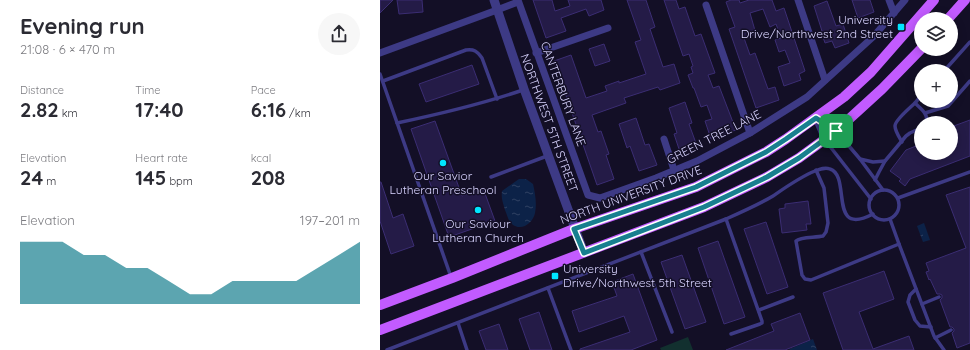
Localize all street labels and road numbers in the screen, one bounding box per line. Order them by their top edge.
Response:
street label: CANTERBURY LANE [538,39,589,148]
street label: NORTHWEST 5TH STREET [517,52,581,194]
street label: GREEN TREE LANE [664,106,764,167]
street label: NORTH UNIVERSITY DRIVE [558,162,704,227]

